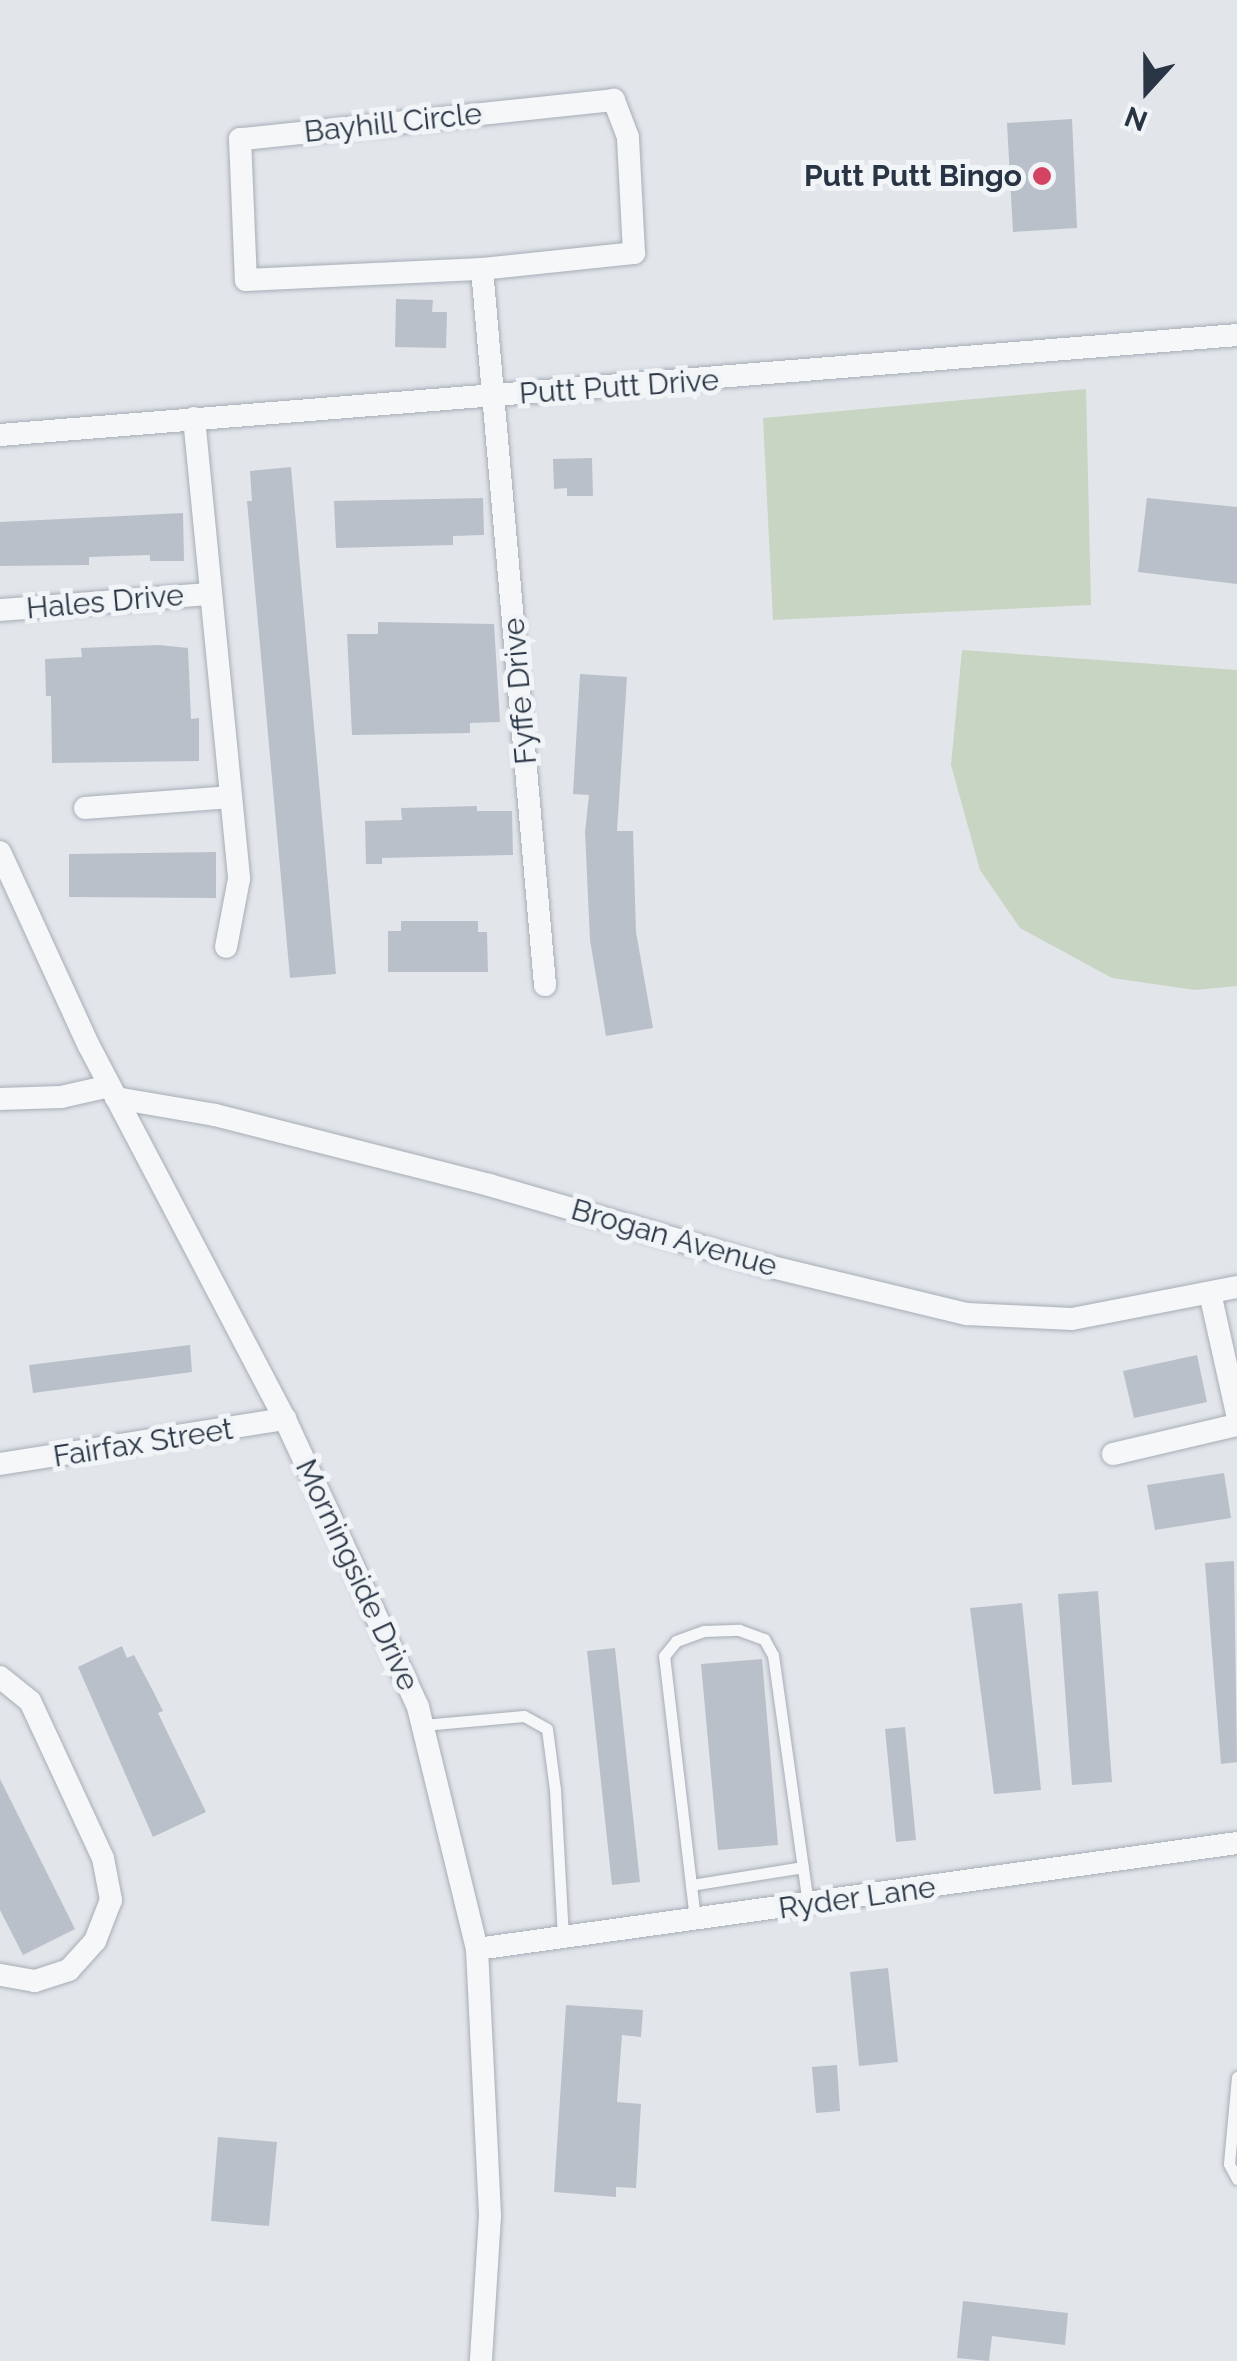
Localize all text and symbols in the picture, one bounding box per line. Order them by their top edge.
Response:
north arrow [1097,40,1197,140]
street label: Bayhill Circle [302,96,484,150]
text: N [1120,99,1152,138]
place label: Putt Putt Bingo [804,158,1022,194]
marker: Putt Putt Bingo [1031,165,1053,187]
street label: Putt Putt Drive [518,362,720,412]
street label: Hales Drive [25,577,185,627]
street label: Fyffe Drive [496,616,544,766]
street label: Brogan Avenue [567,1191,781,1285]
street label: Fairfax Street [51,1411,235,1475]
street label: Morningside Drive [288,1454,426,1696]
street label: Ryder Lane [776,1869,938,1927]

